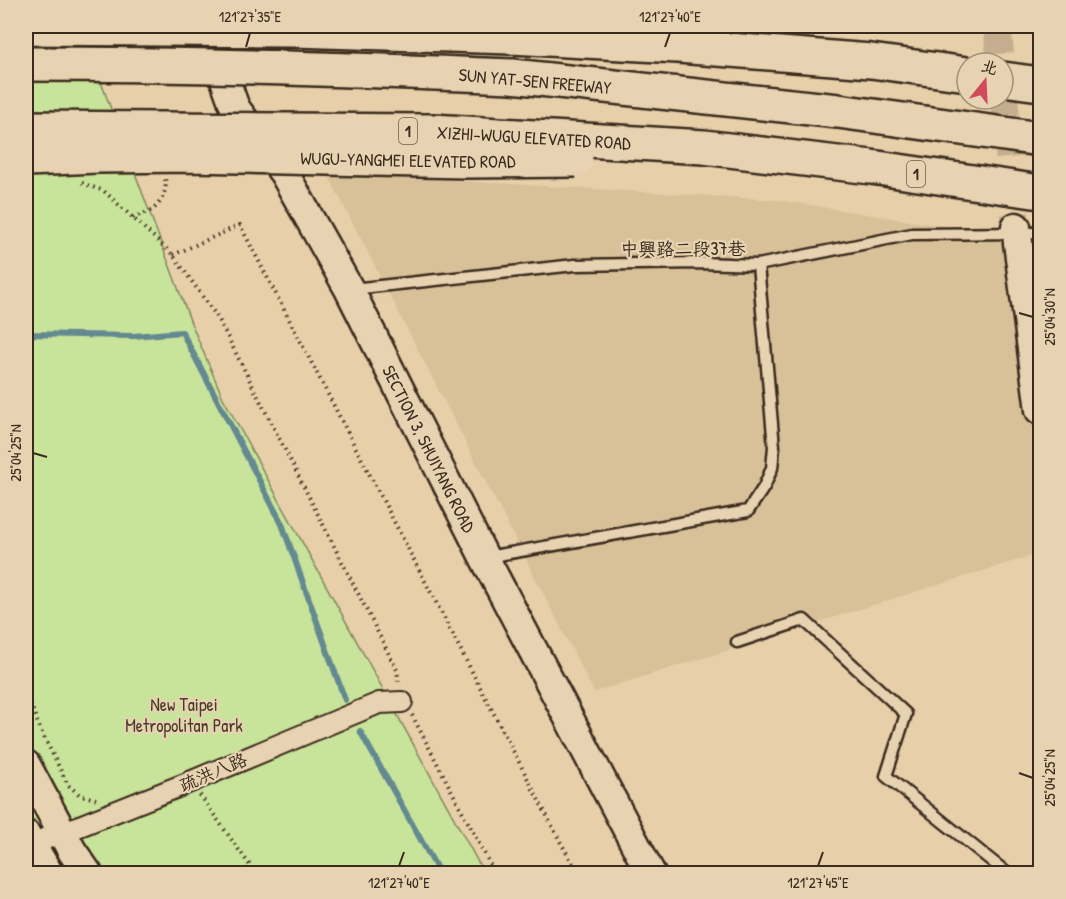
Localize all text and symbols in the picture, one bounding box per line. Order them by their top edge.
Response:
text: 121°27'35"E [219,6,282,27]
text: 121°27'40"E [639,6,701,27]
north arrow [955,51,1015,111]
text: 北 [979,54,1001,80]
street label: SUN YAT-SEN FREEWAY [458,62,612,100]
road number: 1 [399,118,417,144]
street label: XIZHI-WUGU ELEVATED ROAD [436,119,632,155]
street label: WUGU-YANGMEI ELEVATED ROAD [300,145,516,174]
road number: 1 [907,161,925,187]
street label: 中興路二段37巷 [621,236,745,261]
text: 25°04'30"N [1039,288,1060,346]
street label: SECTION 3, SHUIYANG ROAD [377,361,482,537]
text: 25°04'25"N [5,424,26,482]
park label: New Taipei Metropolitan Park [125,692,243,738]
street label: 疏洪八路 [175,746,251,798]
text: 25°04'25"N [1039,749,1060,807]
text: 121°27'40"E [368,872,430,893]
text: 121°27'45"E [787,872,849,893]

